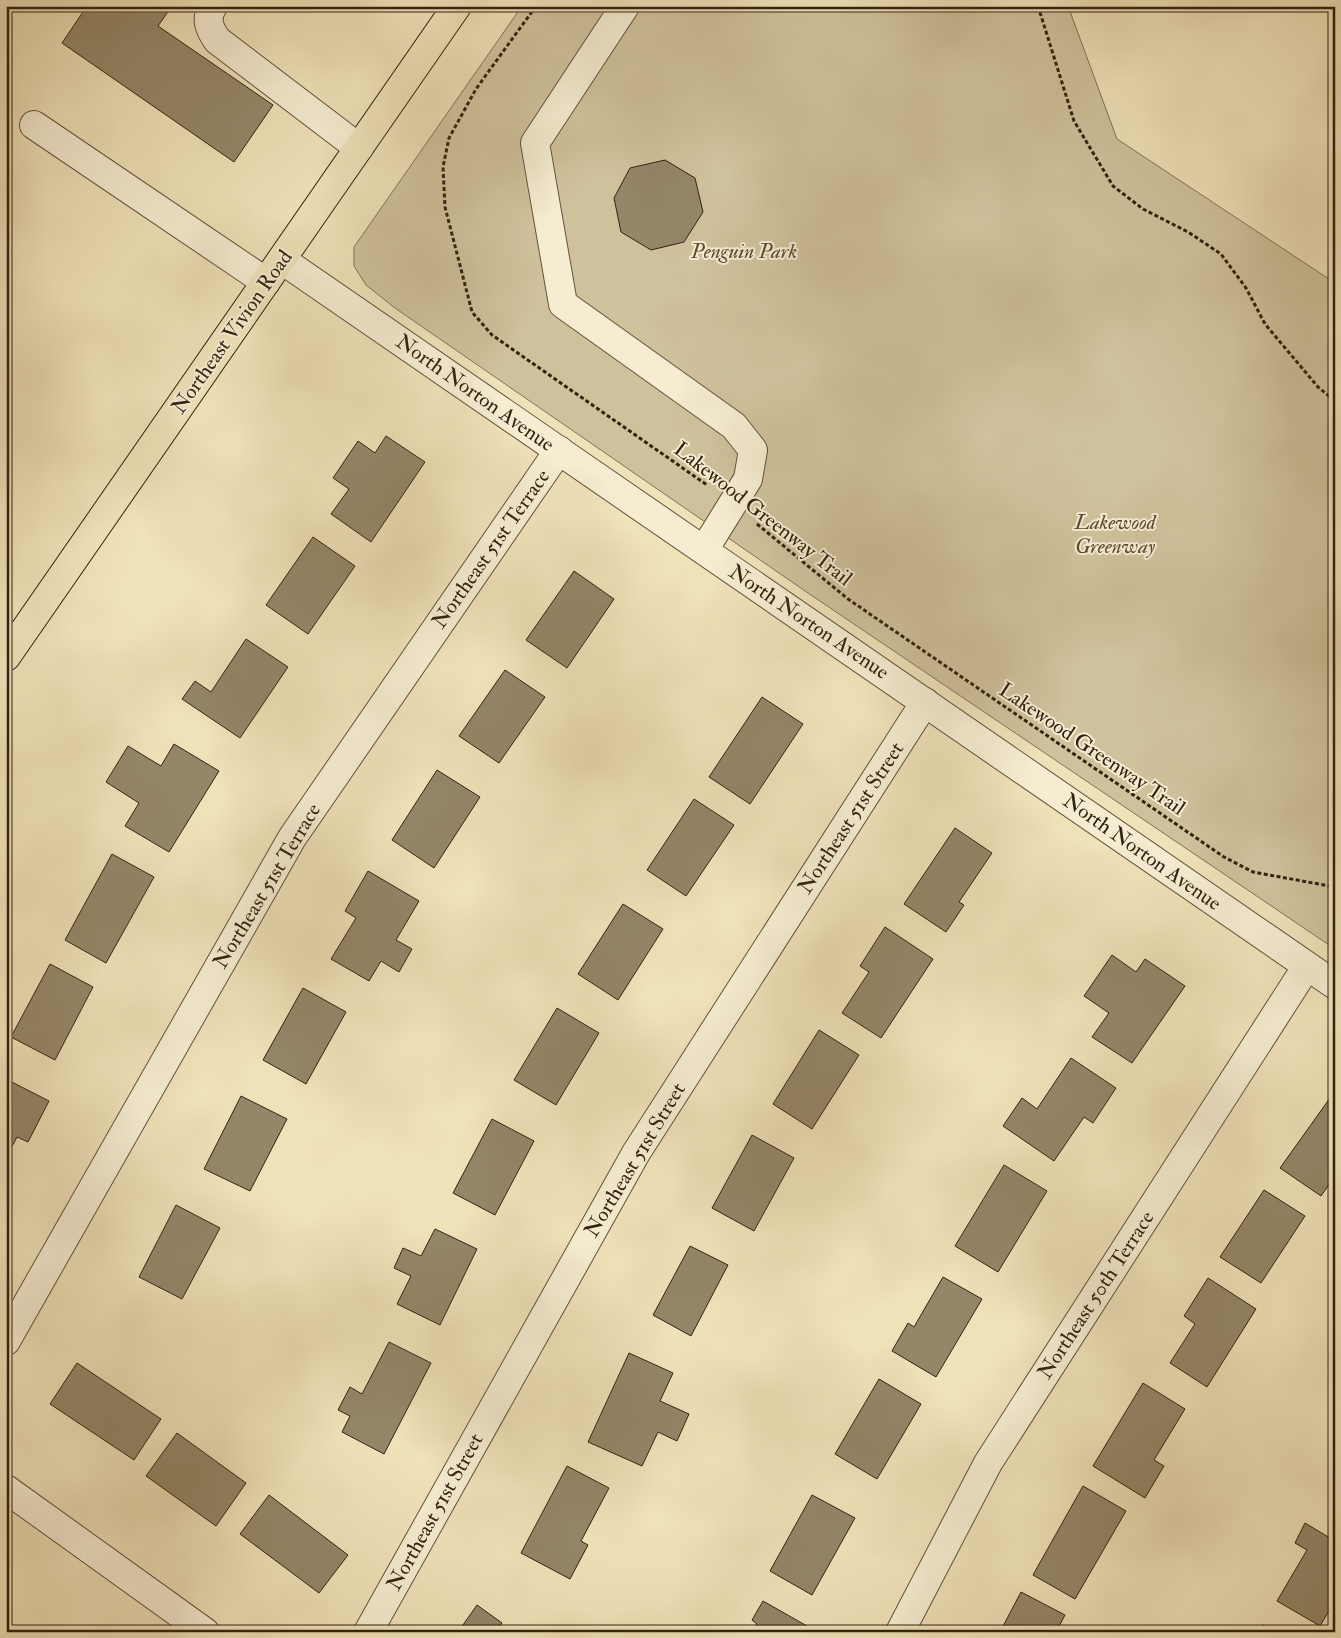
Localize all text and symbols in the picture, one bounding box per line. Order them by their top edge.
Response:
park label: Penguin Park [690,238,797,265]
street label: Northeast Vivion Road [165,244,299,419]
street label: North Norton Avenue [390,328,560,458]
street label: Lakewood Greenway Trail [668,436,858,593]
street label: Northeast 51st Terrace [426,464,556,634]
park label: Lakewood Greenway [1073,509,1157,560]
street label: North Norton Avenue [724,558,895,686]
street label: Lakewood Greenway Trail [994,676,1191,822]
street label: Northeast 51st Street [792,737,910,899]
street label: North Norton Avenue [1057,787,1227,917]
street label: Northeast 51st Terrace [207,798,327,974]
street label: Northeast 51st Street [578,1078,692,1242]
street label: Northeast 50th Terrace [1032,1206,1161,1384]
street label: Northeast 51st Street [381,1428,489,1595]

